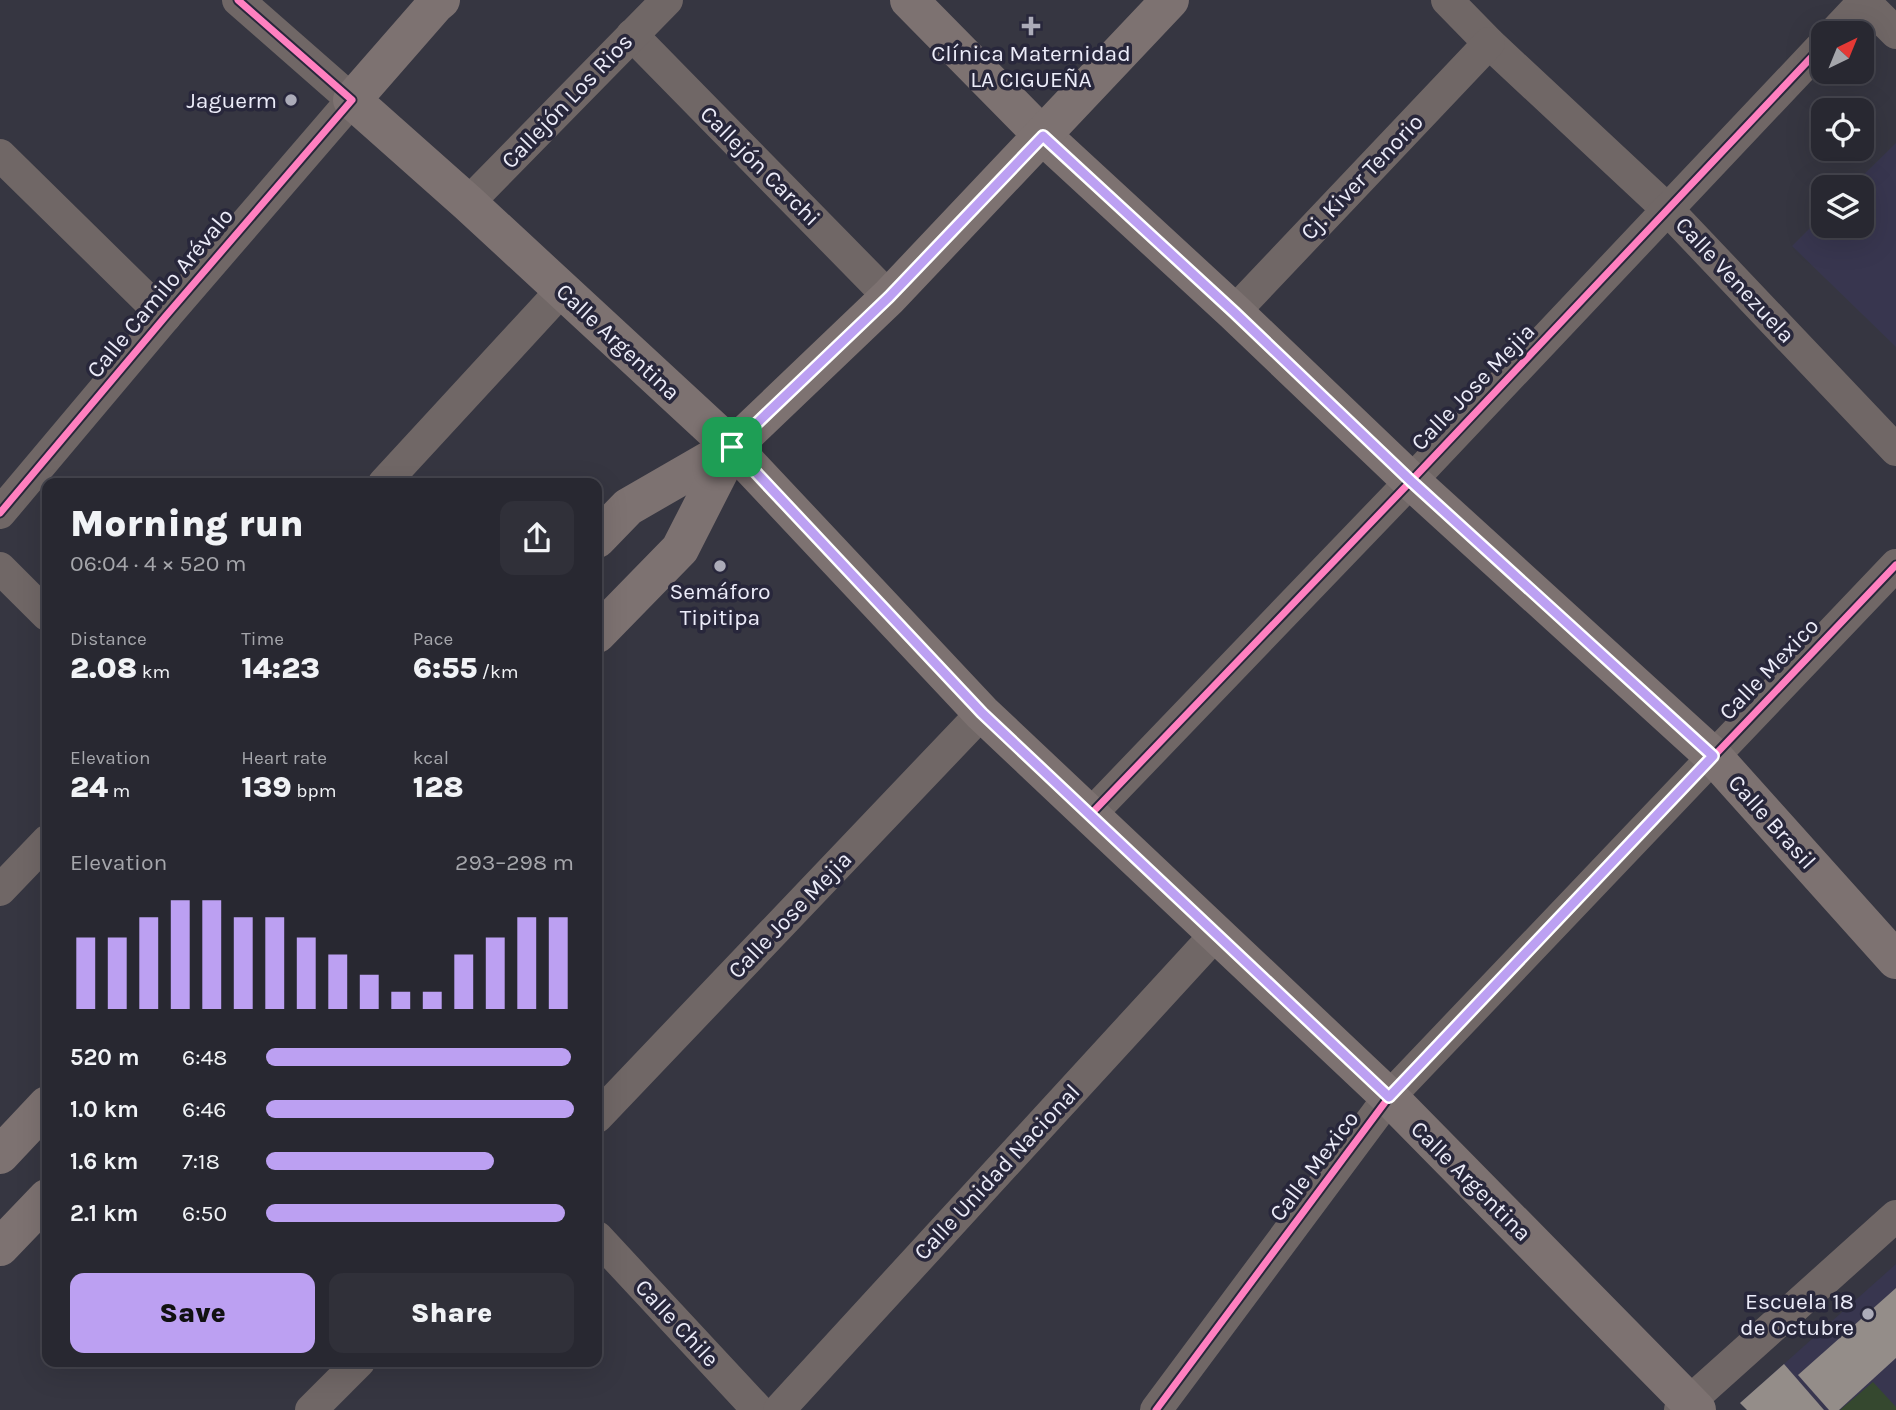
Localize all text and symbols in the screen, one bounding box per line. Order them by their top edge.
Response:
marker: Clínica Maternidad LA CIGUEÑA [1021,16,1041,36]
north arrow [1811,21,1874,84]
map controls [1811,21,1874,238]
street label: Callejón Los Rios [496,28,638,174]
place label: Clínica Maternidad LA CIGUEÑA [931,40,1131,93]
place label: Jaguerm [187,87,277,114]
marker: Jaguerm [283,92,299,108]
button: locate [1811,98,1874,161]
street label: Callejón Carchi [695,101,825,231]
street label: Cj. Kiver Tenorio [1295,108,1429,246]
button: layers [1811,175,1874,238]
street label: Calle Camilo Arévalo [81,203,239,383]
street label: Calle Venezuela [1670,211,1800,349]
street label: Calle Argentina [551,278,685,406]
street label: Calle Jose Mejia [1406,318,1540,456]
pin [702,417,762,477]
icon: arrive [713,428,751,466]
text: Morning run [70,501,304,546]
button: share [500,501,574,575]
text: 06:04 · 4 × 520 m [70,550,246,577]
marker: Semáforo Tipitipa [712,558,728,574]
place label: Semáforo Tipitipa [669,578,771,631]
street label: Calle Mexico [1714,612,1824,726]
text: Distance [70,628,147,650]
text: Time [241,628,284,650]
text: Pace [413,628,453,650]
text: 2.08 [70,650,137,686]
text: 14:23 [241,650,320,686]
text: 6:55 [413,650,477,686]
text: km [137,661,170,683]
text: /km [477,661,519,683]
text: Elevation [70,747,150,769]
text: Heart rate [241,747,327,769]
text: kcal [413,747,449,769]
text: 24 [70,769,108,805]
text: 139 [241,769,292,805]
text: 128 [413,769,464,805]
street label: Calle Brasil [1723,769,1821,875]
text: m [108,780,130,802]
text: bpm [292,780,336,802]
street label: Calle Jose Mejia [723,846,857,984]
text: Elevation [70,849,167,876]
text: 293–298 m [455,849,574,876]
text: 520 m [70,1044,140,1071]
text: 6:48 [182,1044,227,1071]
street label: Calle Unidad Nacional [908,1078,1086,1266]
text: 1.0 km [70,1096,139,1123]
text: 6:46 [182,1096,226,1123]
street label: Calle Mexico [1264,1105,1364,1227]
street label: Calle Argentina [1405,1115,1537,1247]
text: 1.6 km [70,1148,138,1175]
text: 7:18 [182,1148,220,1175]
text: 2.1 km [70,1200,138,1227]
text: 6:50 [182,1200,227,1227]
button: Save [70,1273,315,1353]
button: Share [329,1273,574,1353]
street label: Calle Chile [630,1274,724,1372]
place label: Escuela 18 de Octubre [1740,1288,1854,1341]
marker: Escuela 18 de Octubre [1860,1306,1876,1322]

